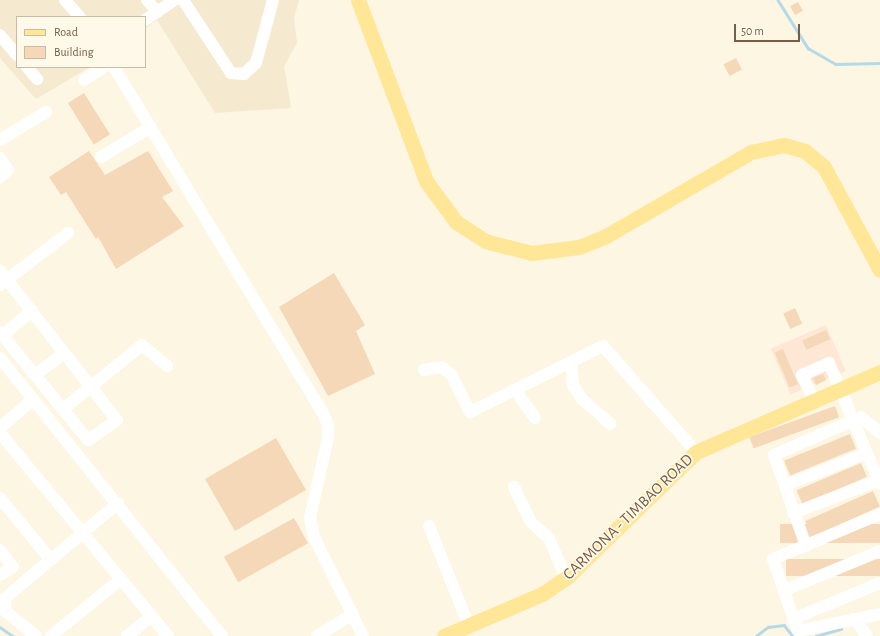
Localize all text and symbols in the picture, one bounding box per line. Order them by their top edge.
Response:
legend [16,16,146,68]
scale bar [736,16,802,42]
text: 50 m [741,25,764,37]
text: Road [54,26,78,38]
text: Building [54,46,94,58]
street label: CARMONA - TIMBAO ROAD [559,450,697,584]

